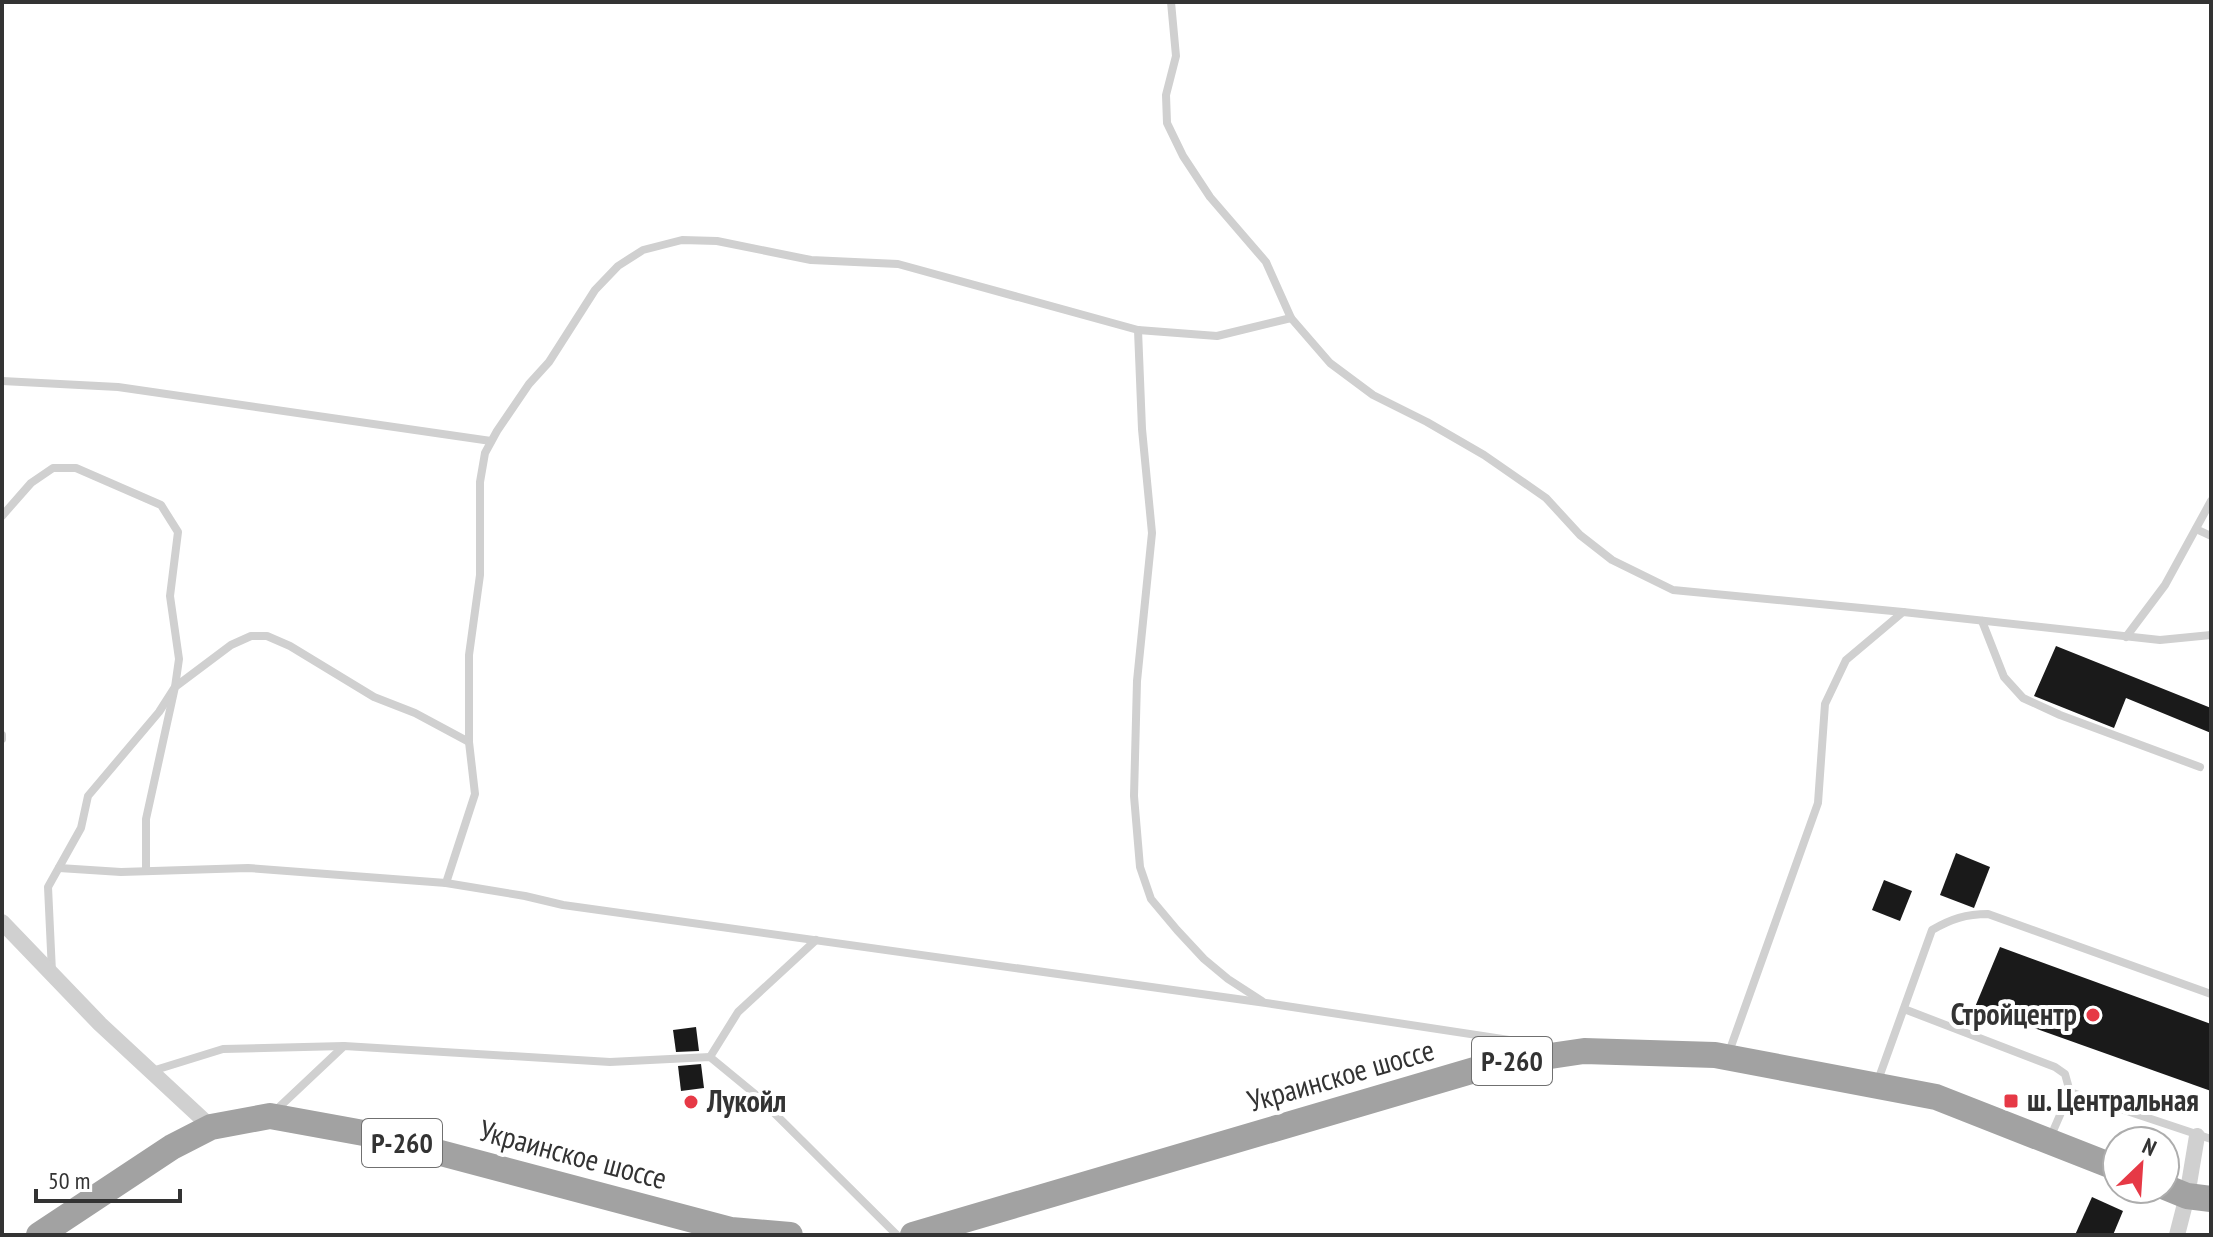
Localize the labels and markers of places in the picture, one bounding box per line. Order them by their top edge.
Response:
place label: Стройцентр [1951,994,2077,1033]
marker: Стройцентр [2084,1006,2102,1024]
place label: ш. Центральная [2027,1080,2199,1119]
place label: Лукойл [706,1081,786,1120]
marker: ш. Центральная [2002,1092,2020,1110]
marker: Лукойл [682,1093,700,1111]

